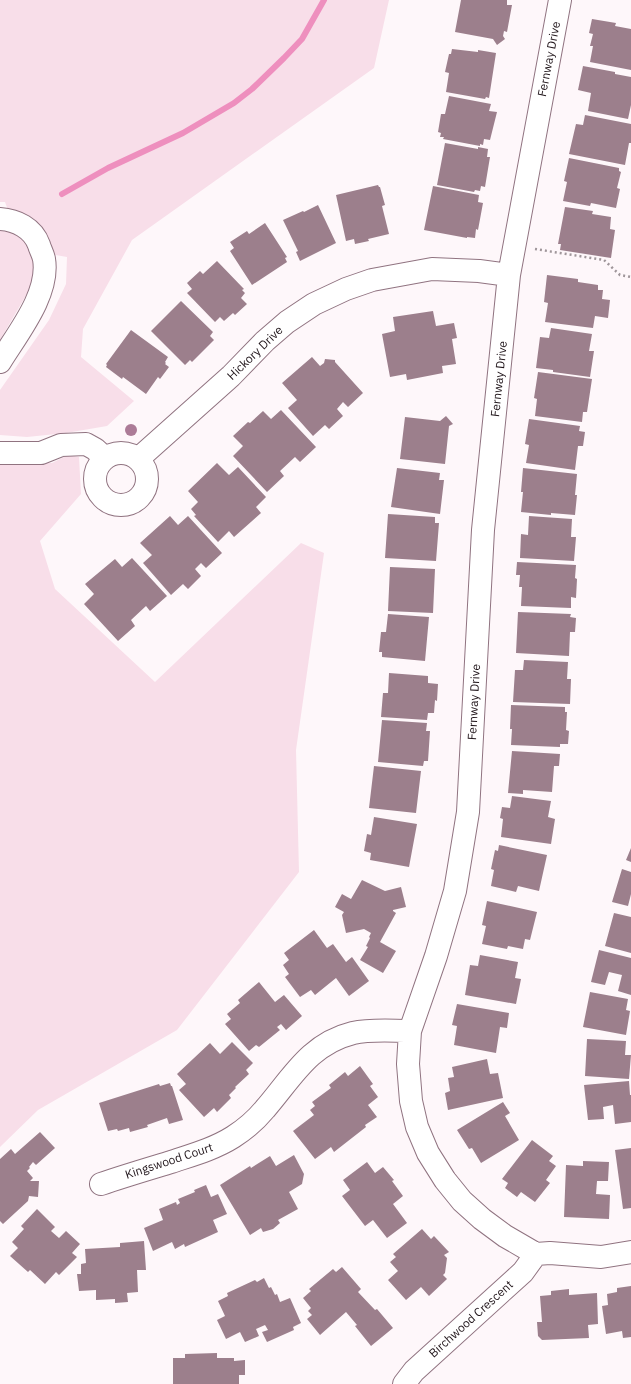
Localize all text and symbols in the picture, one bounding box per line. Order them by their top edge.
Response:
street label: Fernway Drive [534,20,563,98]
street label: Hickory Drive [224,322,286,383]
street label: Fernway Drive [487,340,510,418]
street label: Fernway Drive [464,663,483,740]
street label: Kingswood Court [123,1139,215,1182]
street label: Birchwood Crescent [425,1277,516,1360]

